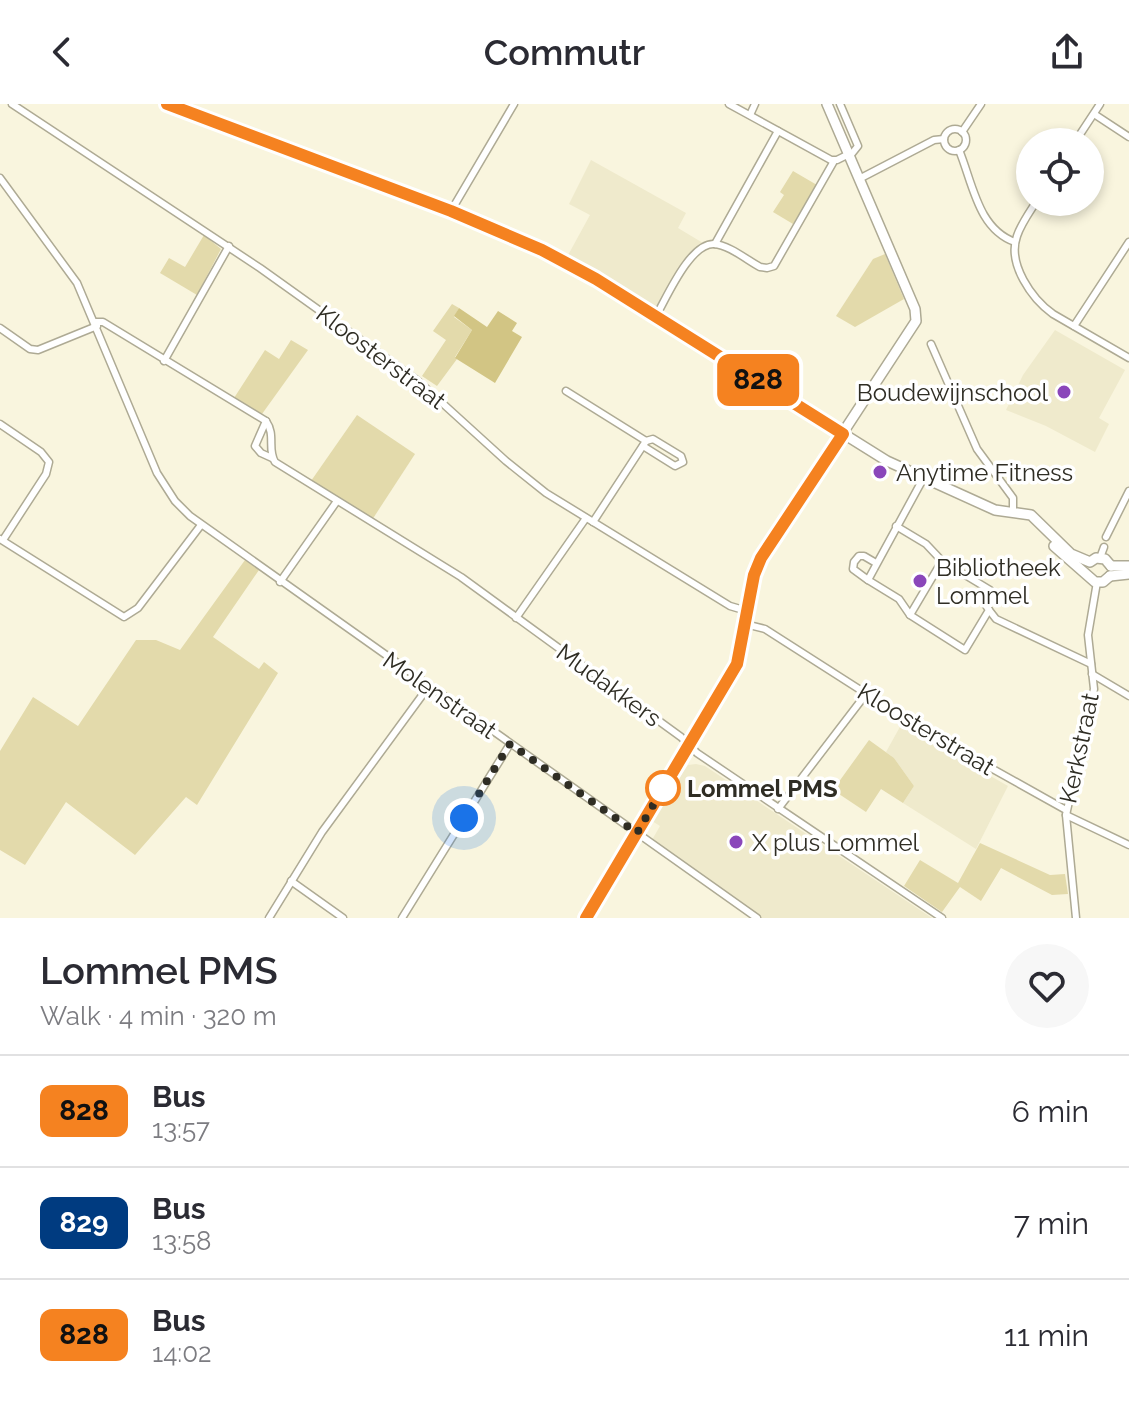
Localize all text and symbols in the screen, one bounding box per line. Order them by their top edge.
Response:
icon: back [40,30,84,74]
icon: share [1045,30,1089,74]
text: Commutr [484,31,645,73]
map controls [1016,128,1104,216]
button: locate [1016,128,1104,216]
street label: Kloosterstraat [311,299,451,415]
line badge: 828 [712,354,804,406]
text: 828 [733,363,783,396]
place label: Boudewijnschool [857,378,1048,407]
marker: Boudewijnschool [1055,383,1073,401]
place label: Anytime Fitness [896,458,1073,487]
marker: Anytime Fitness [871,463,889,481]
place label: Bibliotheek Lommel [936,553,1061,610]
marker: Bibliotheek Lommel [911,572,929,590]
street label: Mudakkers [551,637,667,733]
street label: Molenstraat [378,645,502,745]
street label: Kloosterstraat [852,677,1000,781]
street label: Kerkstraat [1053,690,1105,806]
marker: Lommel PMS [646,771,680,805]
place label: Lommel PMS [687,774,838,803]
your location [444,798,484,838]
place label: X plus Lommel [752,828,920,857]
marker: X plus Lommel [727,833,745,851]
button: heart [1005,944,1089,1028]
text: Lommel PMS [40,948,278,993]
text: Walk · 4 min · 320 m [40,1001,277,1031]
text: Bus [152,1079,206,1114]
text: 828 [59,1094,109,1127]
text: 6 min [1012,1094,1089,1129]
text: 13:57 [152,1114,210,1144]
text: Bus [152,1191,206,1226]
text: 829 [59,1206,109,1239]
text: 7 min [1014,1206,1089,1241]
text: 13:58 [152,1226,212,1256]
text: Bus [152,1303,206,1338]
text: 828 [59,1318,109,1351]
text: 11 min [1004,1318,1089,1353]
text: 14:02 [152,1338,212,1368]

